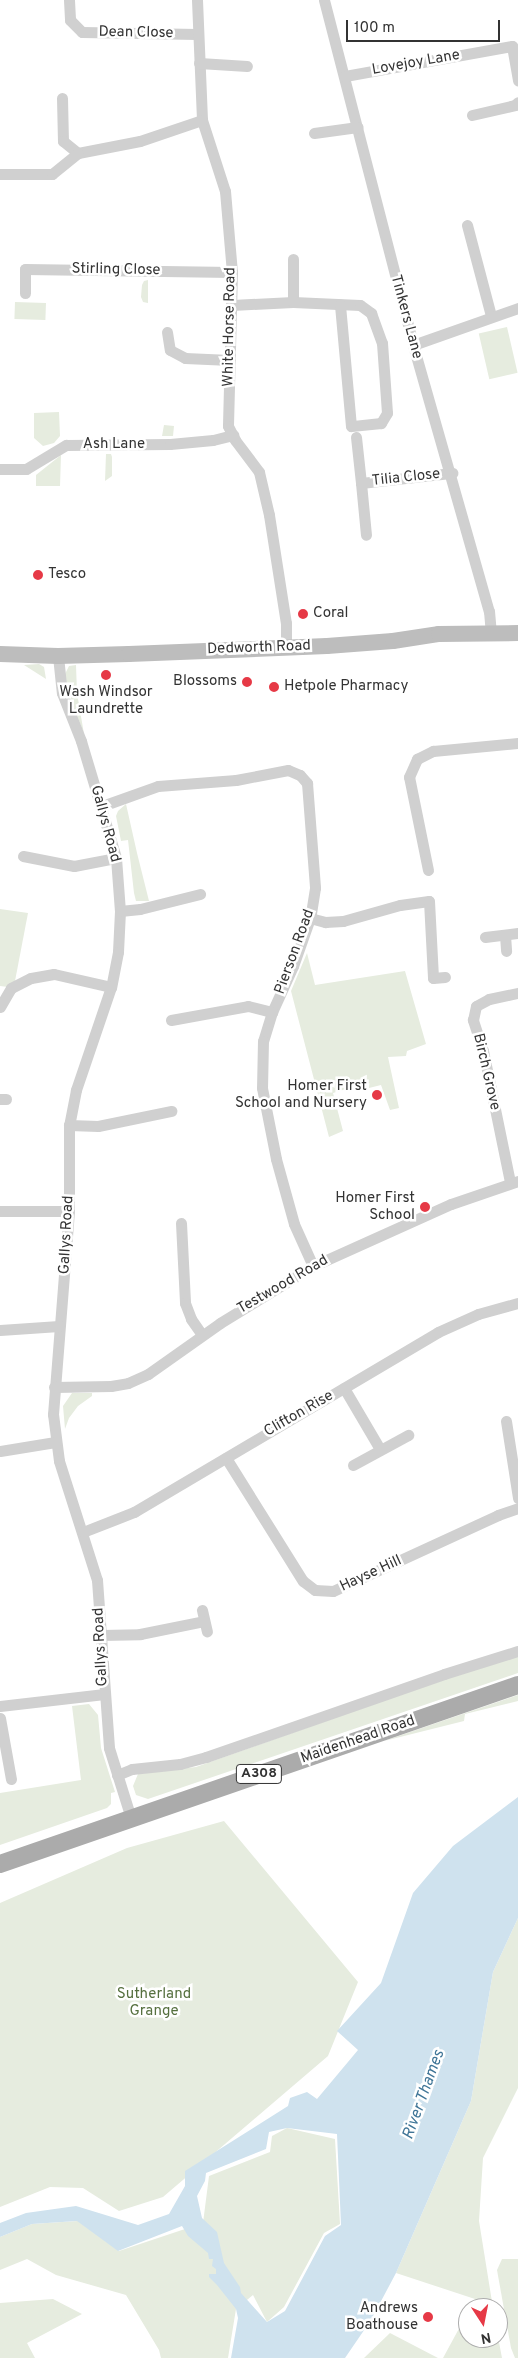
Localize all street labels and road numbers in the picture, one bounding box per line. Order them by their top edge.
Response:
street label: Dean Close [98,23,174,43]
street label: Lovejoy Lane [371,46,461,80]
street label: Stirling Close [71,260,161,280]
street label: White Horse Road [220,267,240,387]
street label: Tinkers Lane [386,273,426,361]
street label: Ash Lane [83,436,145,454]
street label: Tilia Close [371,465,441,491]
street label: Dedworth Road [207,637,311,659]
street label: Gallys Road [86,784,124,864]
street label: Pierson Road [271,907,319,997]
street label: Birch Grove [468,1032,504,1112]
street label: Gallys Road [56,1195,78,1275]
street label: Testwood Road [234,1252,332,1318]
street label: Clifton Rise [261,1387,337,1441]
street label: Hayse Hill [337,1552,405,1596]
street label: Gallys Road [90,1607,112,1687]
street label: Maidenhead Road [298,1712,418,1768]
road number: A308 [235,1762,283,1786]

